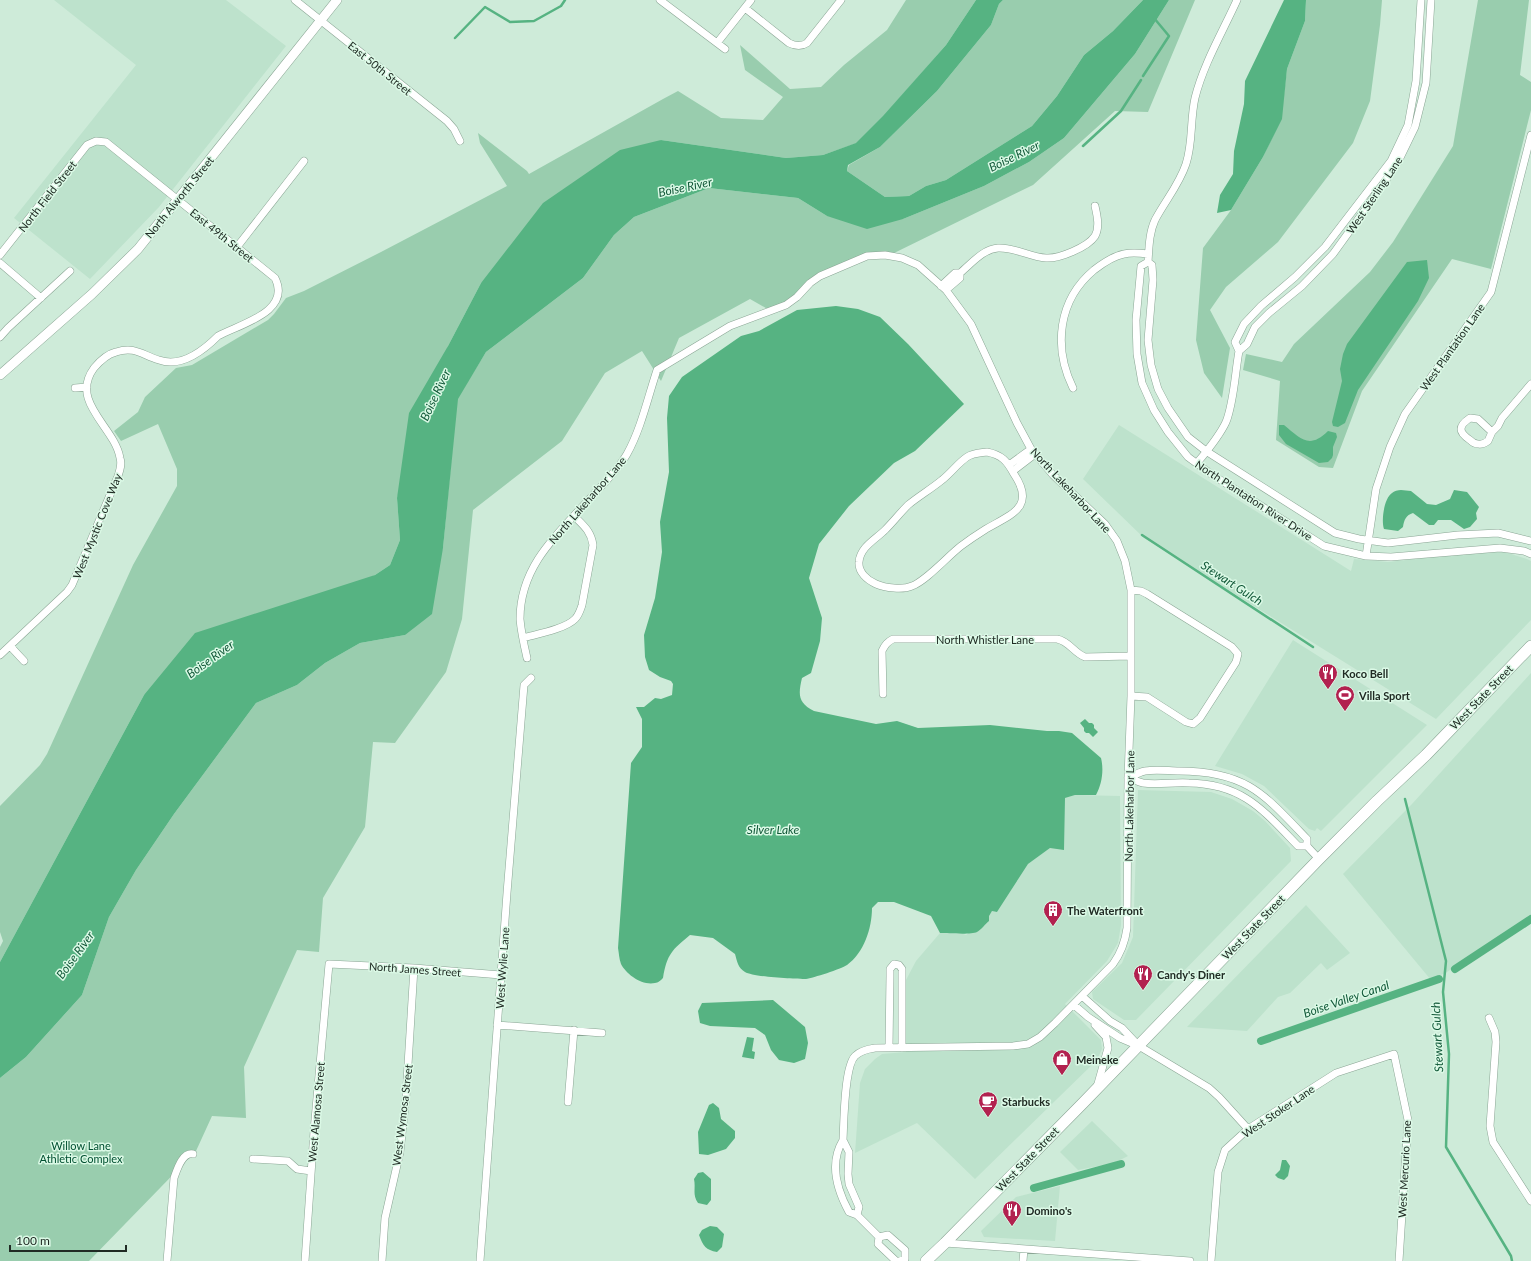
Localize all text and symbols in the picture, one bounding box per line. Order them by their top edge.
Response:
street label: East 50th Street [346,38,414,98]
water label: Boise River [986,137,1043,175]
street label: North Alworth Street [142,153,216,241]
street label: West Sterling Lane [1343,154,1405,236]
street label: North Field Street [15,158,79,234]
water label: Boise River [657,174,714,200]
street label: East 49th Street [188,205,256,265]
street label: West Plantation Lane [1417,301,1487,393]
water label: Boise River [417,366,454,423]
street label: North Lakeharbor Lane [1028,445,1114,535]
street label: North Lakeharbor Lane [546,454,629,546]
street label: North Plantation River Drive [1193,457,1315,543]
street label: West Mystic Cove Way [70,471,124,581]
water label: Stewart Gulch [1198,558,1266,608]
street label: North Whistler Lane [936,633,1034,646]
water label: Boise River [184,636,237,681]
restaurant icon: Koco Bell [1317,662,1339,690]
street label: West State Street [1447,662,1515,732]
place label: Koco Bell [1342,667,1388,680]
sports icon: Villa Sport [1334,684,1356,712]
place label: Villa Sport [1358,689,1411,702]
street label: North Lakeharbor Lane [1122,750,1136,862]
water label: Silver Lake [747,822,799,837]
street label: West State Street [1219,892,1287,962]
building icon: The Waterfront [1042,899,1064,927]
place label: The Waterfront [1067,904,1144,917]
street label: West Wylie Lane [493,927,511,1009]
water label: Boise River [53,928,98,981]
street label: North James Street [368,959,462,979]
restaurant icon: Candy's Diner [1132,963,1154,991]
place label: Candy's Diner [1157,968,1226,981]
water label: Boise Valley Canal [1301,977,1391,1021]
water label: Stewart Gulch [1428,1001,1446,1073]
shop icon: Meineke [1051,1048,1073,1076]
place label: Meineke [1076,1053,1119,1066]
street label: West Alamosa Street [305,1061,327,1163]
street label: West Wymosa Street [389,1063,415,1166]
street label: West Stoker Lane [1239,1082,1317,1140]
cafe icon: Starbucks [977,1090,999,1118]
place label: Starbucks [1002,1095,1050,1108]
street label: West Mercurio Lane [1395,1120,1413,1218]
street label: West State Street [993,1124,1061,1194]
park label: Willow Lane Athletic Complex [40,1139,123,1165]
restaurant icon: Domino's [1001,1199,1023,1227]
place label: Domino's [1026,1204,1072,1217]
scale bar [10,1227,126,1253]
text: 100 m [16,1233,50,1248]

